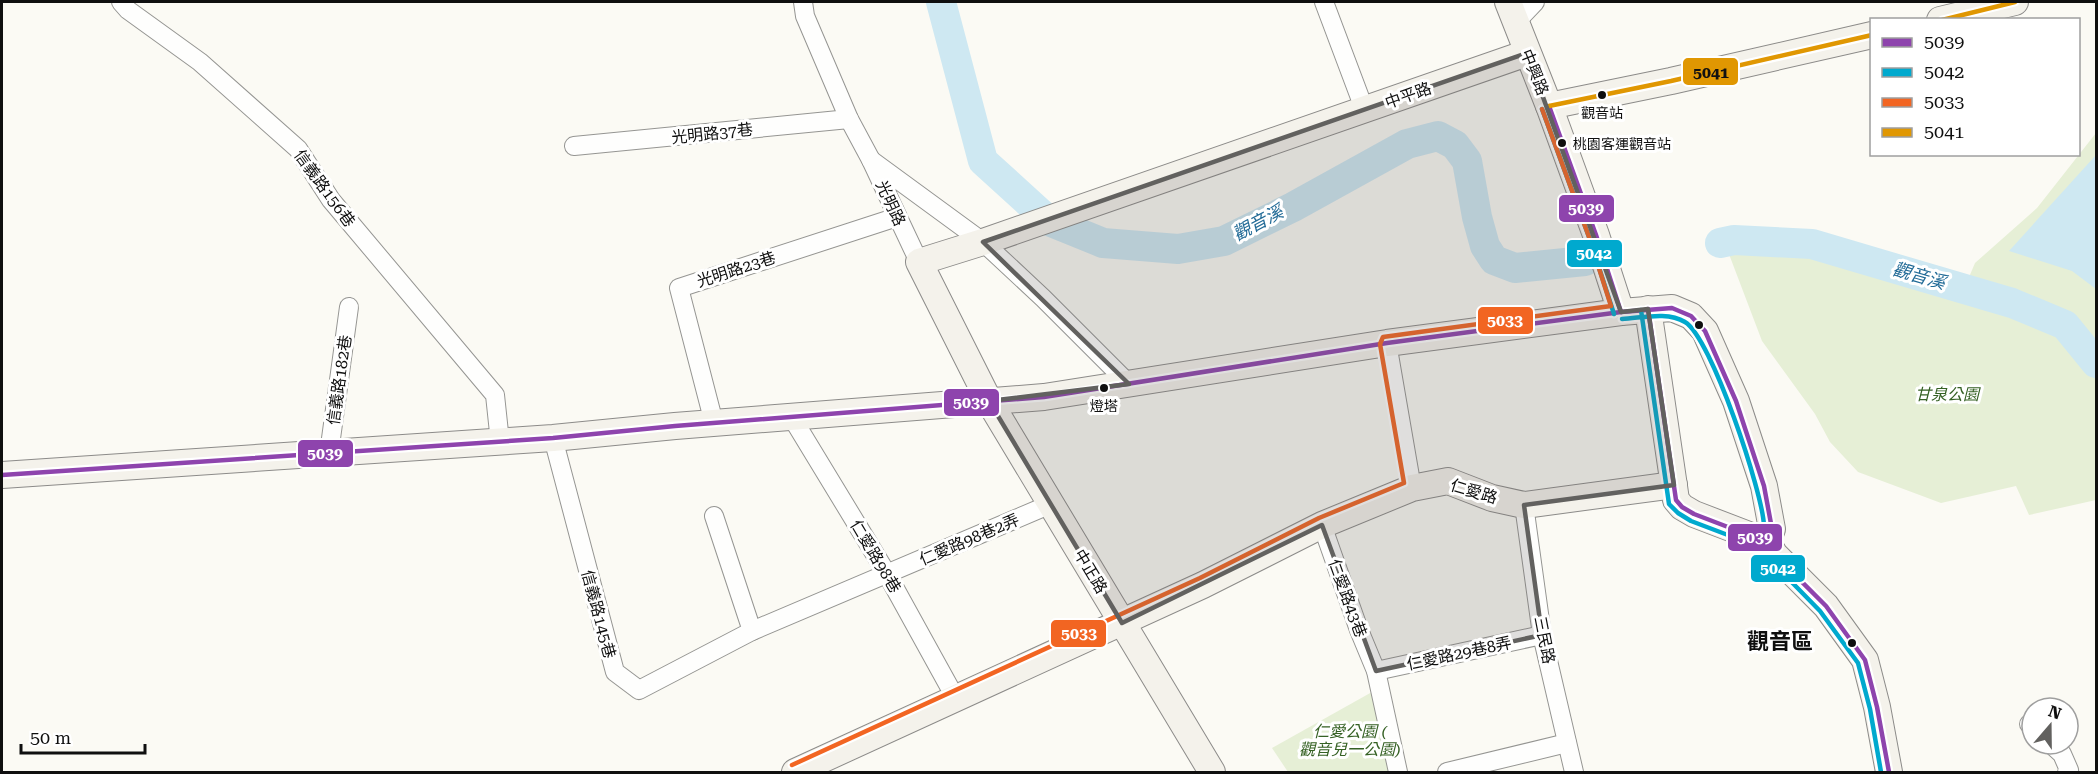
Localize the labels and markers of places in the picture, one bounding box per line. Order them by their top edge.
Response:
marker: 觀音站 [1596,89,1608,101]
place label: 觀音站 [1581,105,1623,121]
place label: 桃園客運觀音站 [1573,136,1671,152]
marker: 桃園客運觀音站 [1556,137,1568,149]
unlabelled marker [1693,319,1705,331]
marker: 燈塔 [1098,382,1110,394]
place label: 燈塔 [1090,398,1118,414]
unlabelled marker [1846,637,1858,649]

